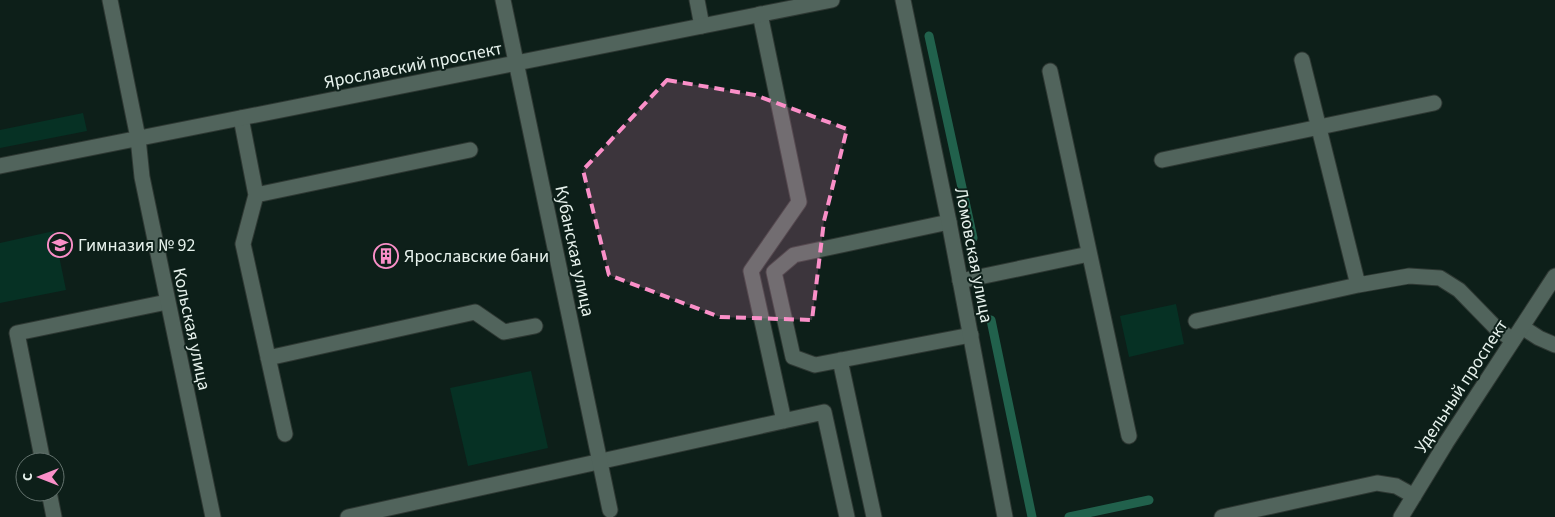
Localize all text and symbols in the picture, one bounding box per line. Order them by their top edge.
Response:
street label: Ярославский проспект [322,36,504,95]
street label: Кубанская улица [548,183,601,319]
street label: Ломовская улица [948,185,999,325]
school or university icon: Гимназия № 92 [47,232,73,258]
place label: Гимназия № 92 [78,233,196,258]
building icon: Ярославские бани [373,243,399,269]
place label: Ярославские бани [404,244,549,269]
street label: Кольская улица [166,266,217,393]
street label: Удельный проспект [1409,315,1514,458]
north arrow [15,452,65,502]
text: С [18,473,38,481]

